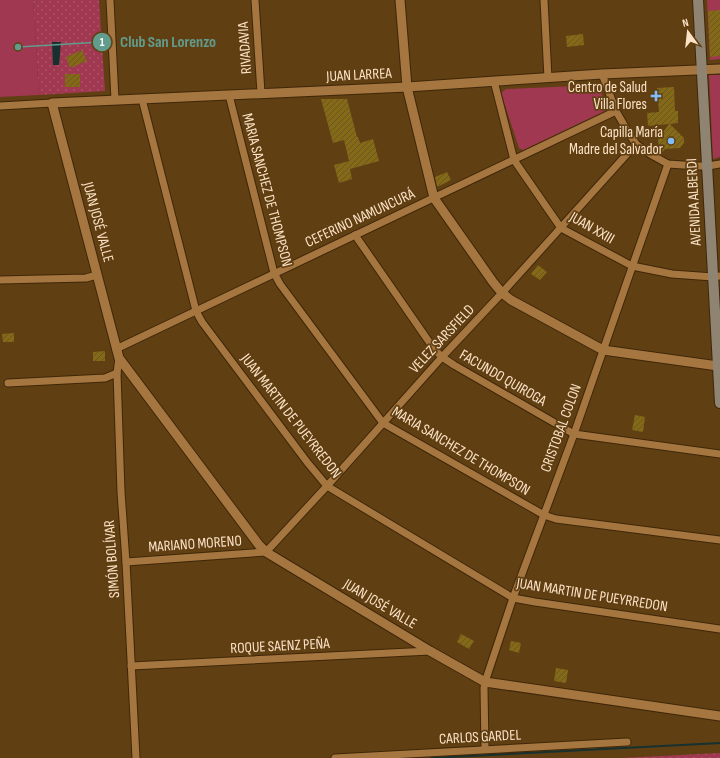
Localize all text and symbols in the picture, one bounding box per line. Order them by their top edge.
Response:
north arrow [668,12,708,52]
text: N [681,16,690,30]
street label: RIVADAVIA [234,21,256,75]
callout: Club San Lorenzo [92,28,224,56]
text: Club San Lorenzo [120,33,216,52]
text: 1 [100,35,105,50]
street label: JUAN LARREA [325,64,393,86]
place label: Centro de Salud Villa Flores [568,78,647,114]
marker: Centro de Salud Villa Flores [650,90,662,102]
street label: MARIA SANCHEZ DE THOMPSON [237,111,297,269]
place label: Capilla María Madre del Salvador [569,123,664,159]
marker: Capilla María Madre del Salvador [666,136,676,146]
street label: AVENIDA ALBERDI [682,158,706,247]
street label: JUAN JOSÉ VALLE [78,179,118,264]
street label: CEFERINO NAMUNCURÁ [302,184,418,252]
street label: JUAN XXIII [565,207,618,248]
street label: VELEZ SARSFIELD [405,301,479,377]
street label: FACUNDO QUIROGA [456,345,550,411]
street label: JUAN MARTIN DE PUEYRREDON [236,349,345,482]
street label: CRISTOBAL COLON [536,381,586,475]
street label: MARIA SANCHEZ DE THOMPSON [388,402,534,500]
street label: SIMÓN BOLÍVAR [100,519,124,599]
street label: MARIANO MORENO [148,531,242,557]
street label: JUAN JOSÉ VALLE [339,574,420,633]
street label: JUAN MARTIN DE PUEYRREDON [514,574,669,616]
street label: ROQUE SAENZ PEÑA [230,634,331,658]
street label: CARLOS GARDEL [439,725,522,749]

